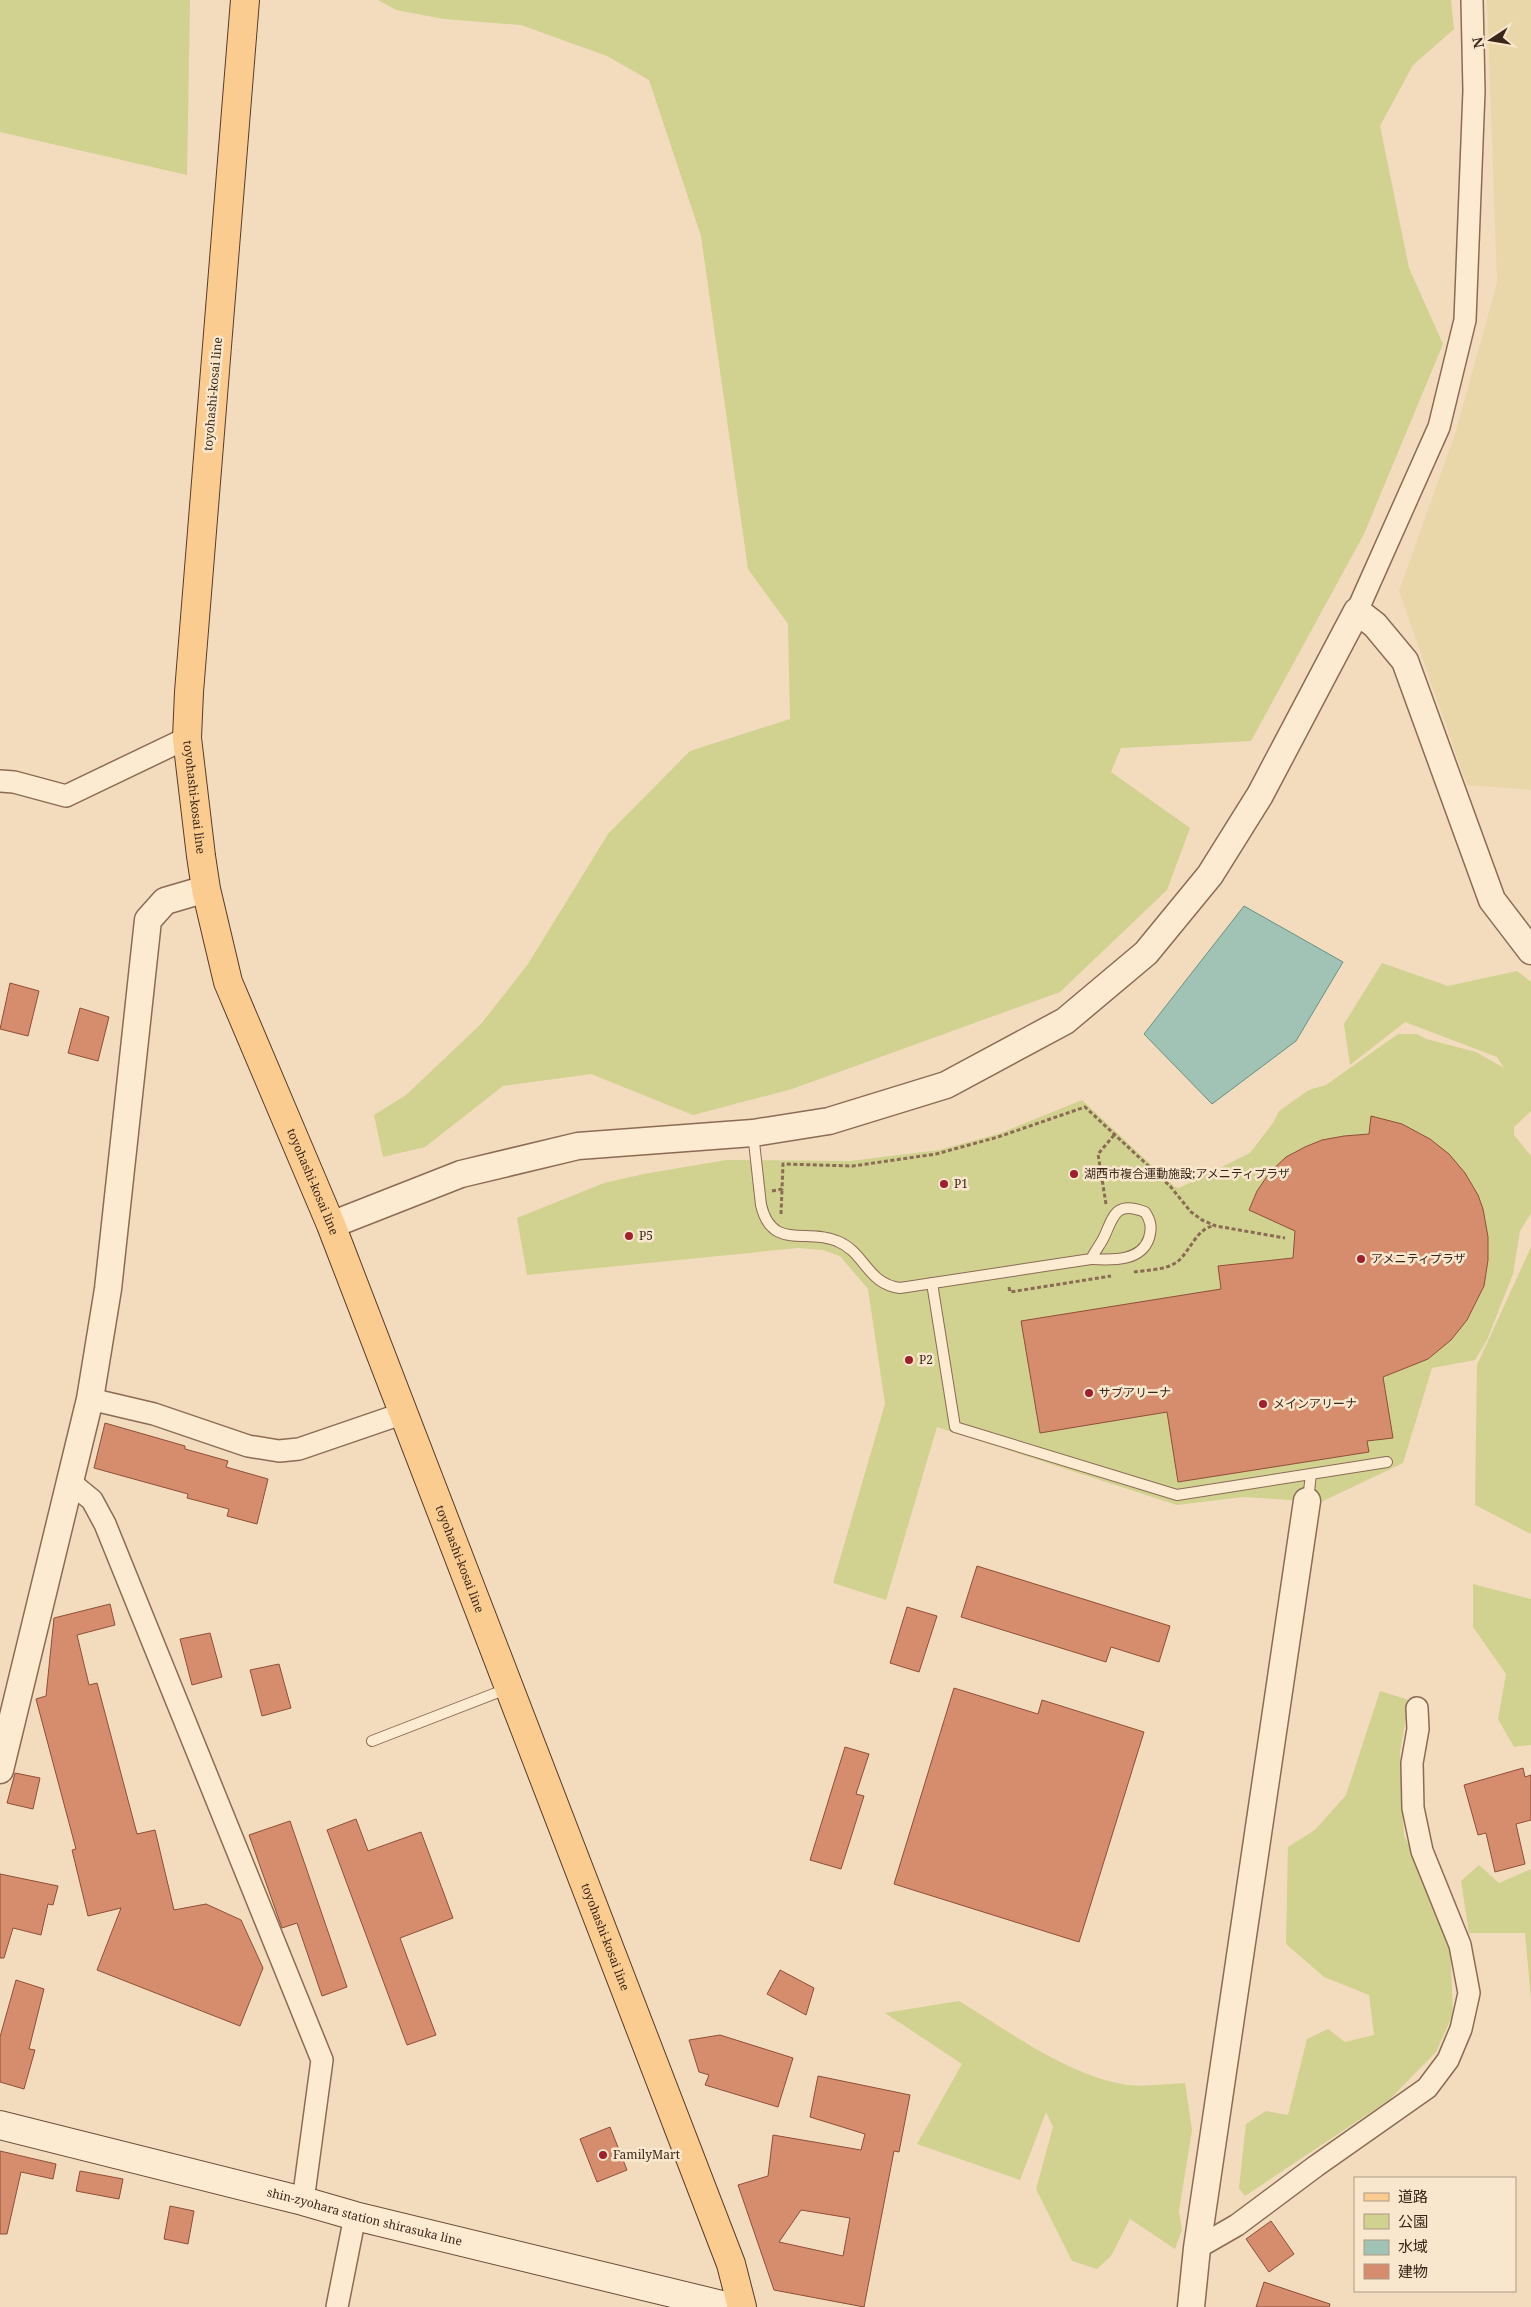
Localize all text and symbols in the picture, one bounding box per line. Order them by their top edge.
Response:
north arrow [1466,15,1516,65]
text: N [1467,35,1488,50]
street label: toyohashi-kosai line [199,336,226,452]
street label: toyohashi-kosai line [179,739,210,855]
street label: toyohashi-kosai line [283,1126,343,1237]
place label: 湖西市複合運動施設;アメニティプラザ [1084,1165,1290,1182]
marker: 湖西市複合運動施設;アメニティプラザ [1068,1168,1080,1180]
place label: P1 [954,1175,968,1192]
marker: P1 [938,1178,950,1190]
place label: P5 [639,1227,653,1244]
marker: P5 [623,1230,635,1242]
place label: アメニティプラザ [1371,1250,1466,1267]
marker: アメニティプラザ [1355,1253,1367,1265]
place label: P2 [919,1351,933,1368]
marker: P2 [903,1354,915,1366]
place label: サブアリーナ [1099,1384,1171,1401]
marker: サブアリーナ [1083,1387,1095,1399]
place label: メインアリーナ [1273,1395,1357,1412]
marker: メインアリーナ [1257,1398,1269,1410]
street label: toyohashi-kosai line [432,1503,489,1615]
street label: toyohashi-kosai line [577,1880,634,1993]
place label: FamilyMart [613,2146,680,2163]
marker: FamilyMart [597,2149,609,2161]
legend [1354,2177,1516,2292]
street label: shin-zyohara station shirasuka line [265,2183,464,2250]
text: 道路 [1398,2186,1428,2206]
text: 公園 [1398,2211,1428,2231]
text: 水域 [1398,2236,1428,2256]
text: 建物 [1398,2261,1428,2281]

